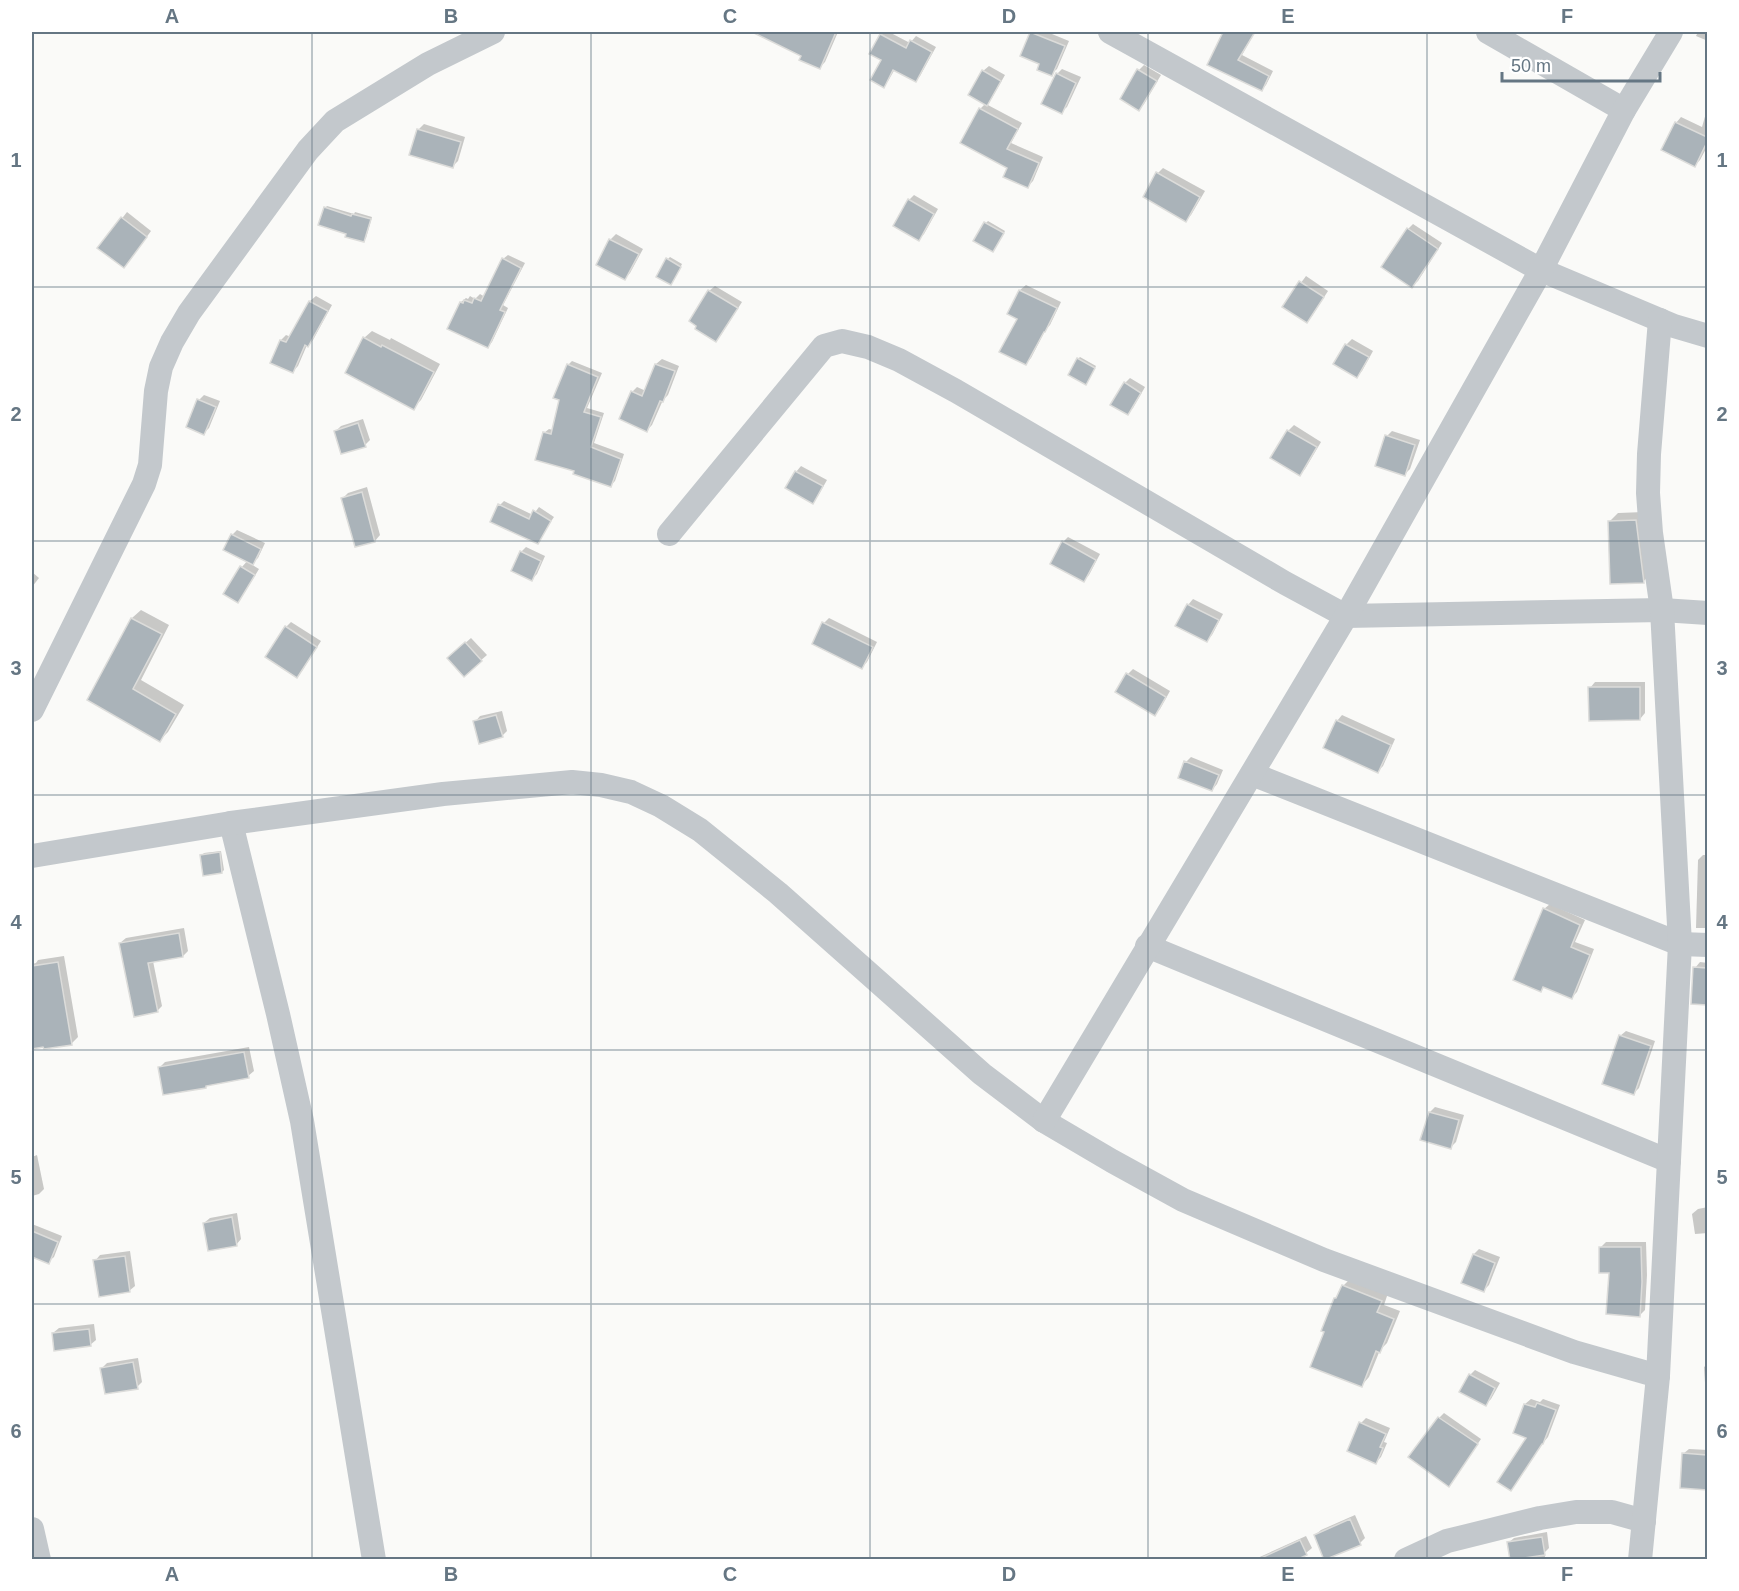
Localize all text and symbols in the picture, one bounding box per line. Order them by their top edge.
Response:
text: A [165,5,179,27]
text: B [444,5,458,27]
text: C [723,5,737,27]
text: D [1002,5,1016,27]
text: E [1281,5,1295,27]
text: F [1561,5,1573,27]
scale bar [1502,45,1660,83]
text: 50 m [1511,56,1551,76]
text: 1 [10,149,22,171]
text: 1 [1716,149,1728,171]
text: 2 [10,403,22,425]
text: 2 [1716,403,1728,425]
text: 3 [10,657,22,679]
text: 3 [1716,657,1728,679]
text: 4 [10,911,22,933]
text: 4 [1716,911,1728,933]
text: 5 [10,1166,22,1188]
text: 5 [1716,1166,1728,1188]
text: 6 [10,1420,22,1442]
text: 6 [1716,1420,1728,1442]
text: A [165,1563,179,1585]
text: B [444,1563,458,1585]
text: C [723,1563,737,1585]
text: D [1002,1563,1016,1585]
text: E [1281,1563,1295,1585]
text: F [1561,1563,1573,1585]

